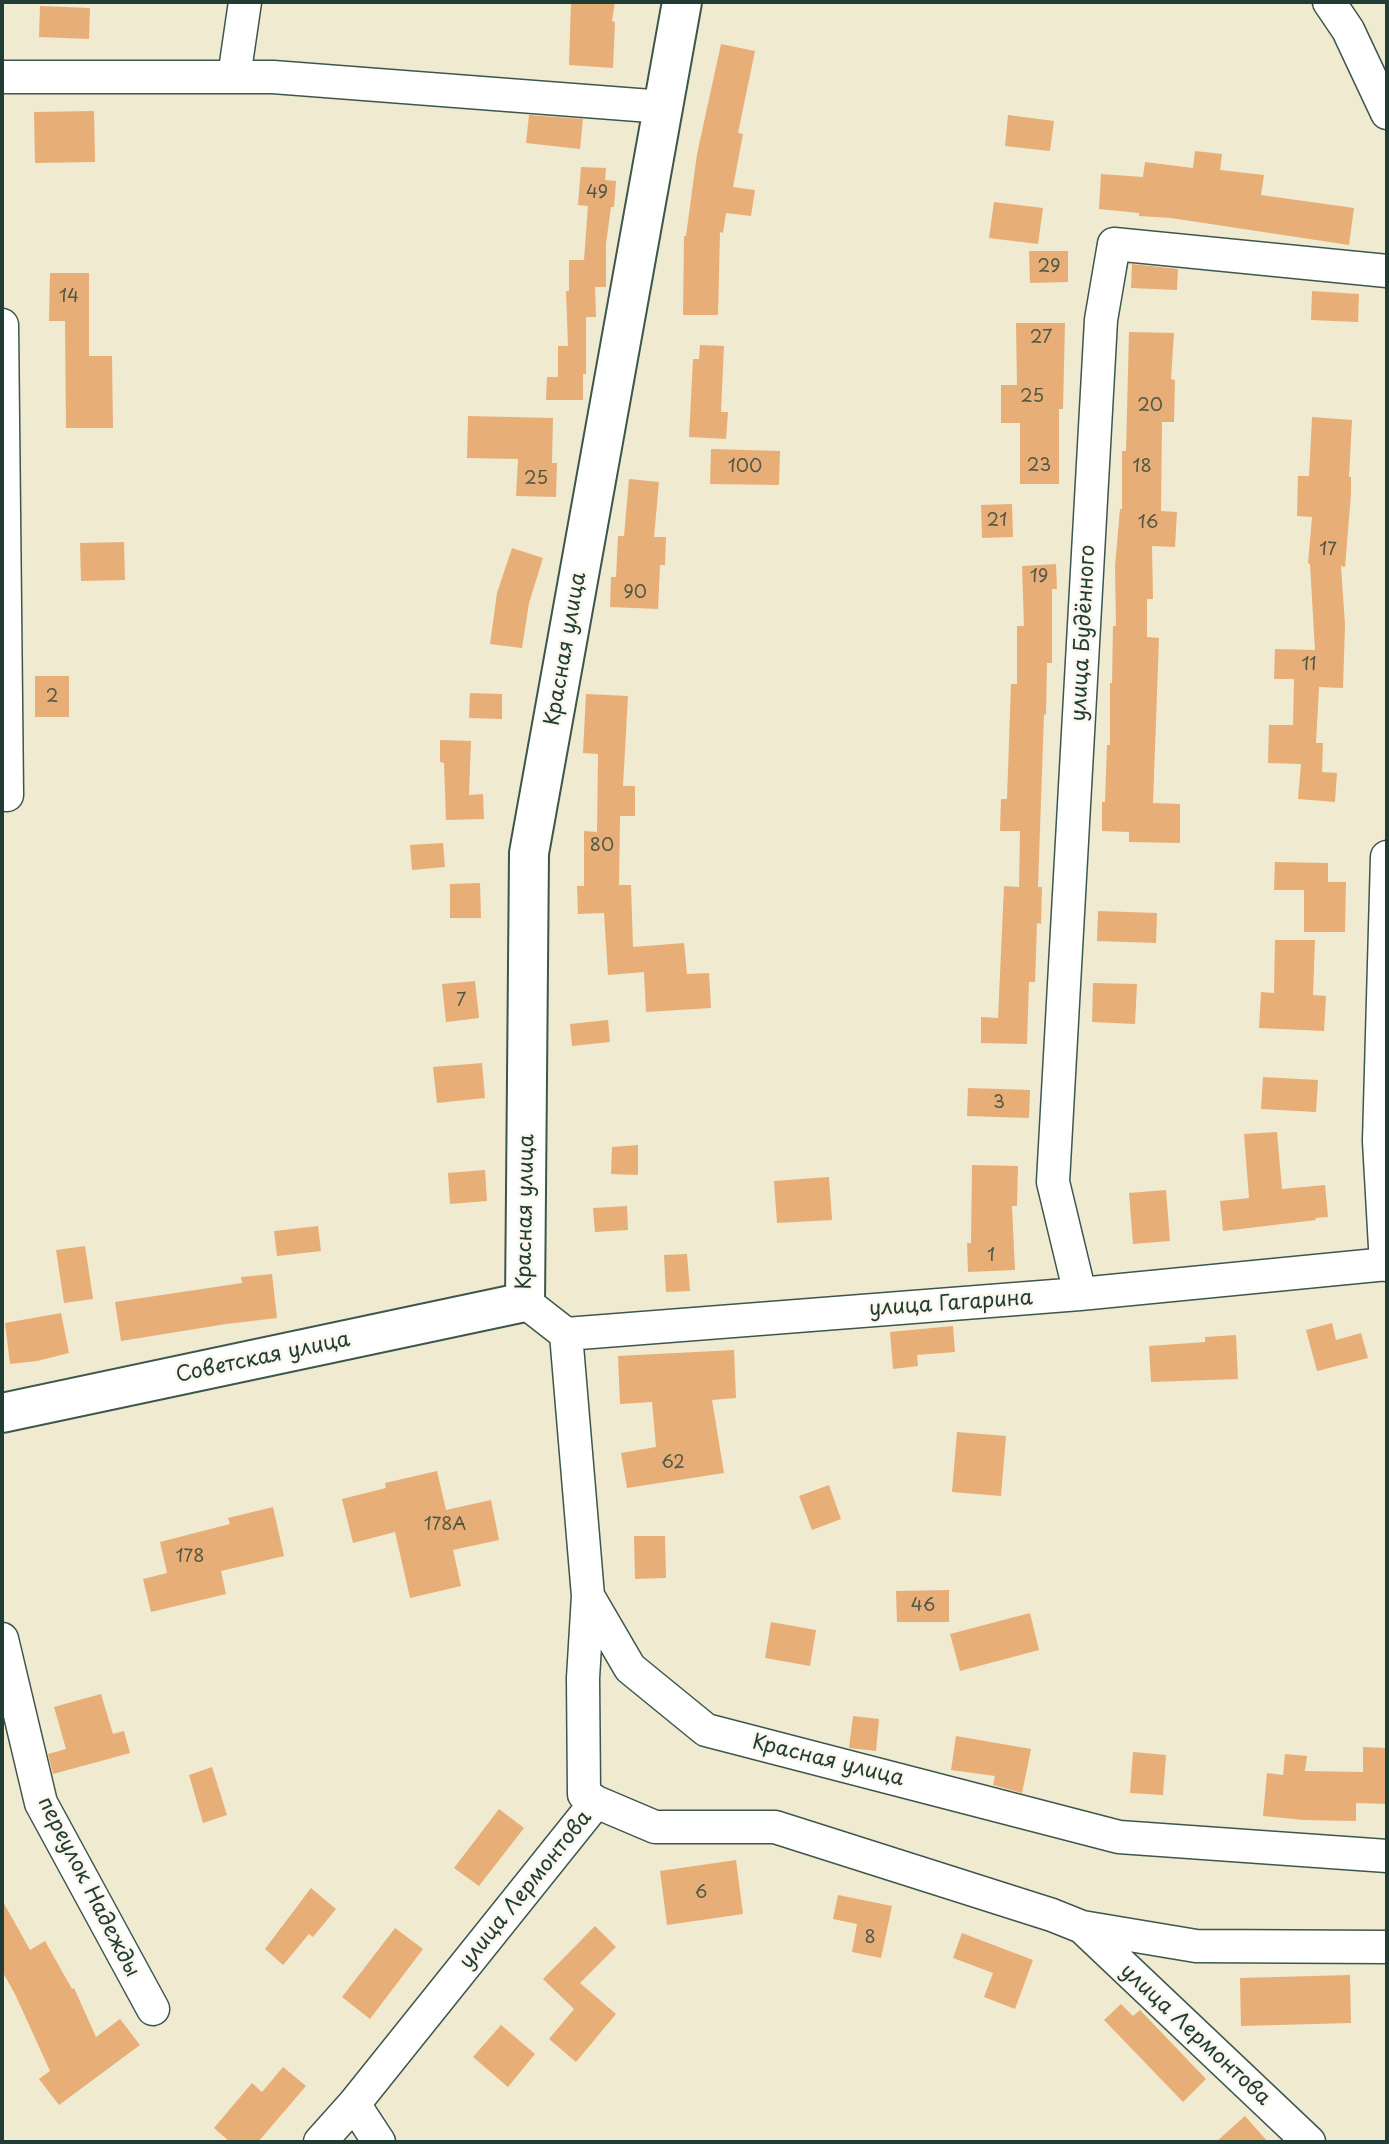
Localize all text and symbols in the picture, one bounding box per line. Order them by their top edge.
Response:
house number: 49 [586,182,608,204]
house number: 29 [1038,256,1060,278]
house number: 14 [59,286,79,308]
house number: 27 [1030,327,1052,349]
house number: 25 [1020,386,1044,408]
house number: 20 [1137,395,1163,417]
house number: 23 [1027,455,1051,477]
house number: 100 [728,456,762,478]
house number: 18 [1132,456,1152,478]
house number: 25 [524,468,548,490]
house number: 21 [987,510,1007,532]
house number: 16 [1138,512,1158,534]
house number: 17 [1319,539,1337,561]
street label: улица Будённого [1067,544,1101,722]
house number: 19 [1030,566,1048,588]
street label: Красная улица [540,570,592,728]
house number: 90 [623,582,647,604]
house number: 11 [1301,654,1317,676]
house number: 2 [46,686,58,708]
house number: 80 [590,835,614,857]
house number: 7 [456,990,466,1012]
house number: 3 [993,1092,1005,1114]
street label: Красная улица [512,1134,540,1290]
house number: 1 [987,1245,995,1267]
street label: улица Гагарина [868,1286,1034,1322]
street label: Советская улица [174,1327,352,1389]
house number: 62 [661,1452,685,1474]
house number: 178А [424,1514,466,1536]
house number: 178 [176,1546,204,1568]
house number: 46 [911,1595,935,1617]
street label: Красная улица [749,1730,907,1792]
street label: переулок Надежды [32,1793,144,1981]
street label: улица Лермонтова [454,1806,598,1974]
house number: 6 [695,1882,707,1904]
house number: 8 [864,1927,876,1949]
street label: улица Лермонтова [1115,1959,1275,2111]

